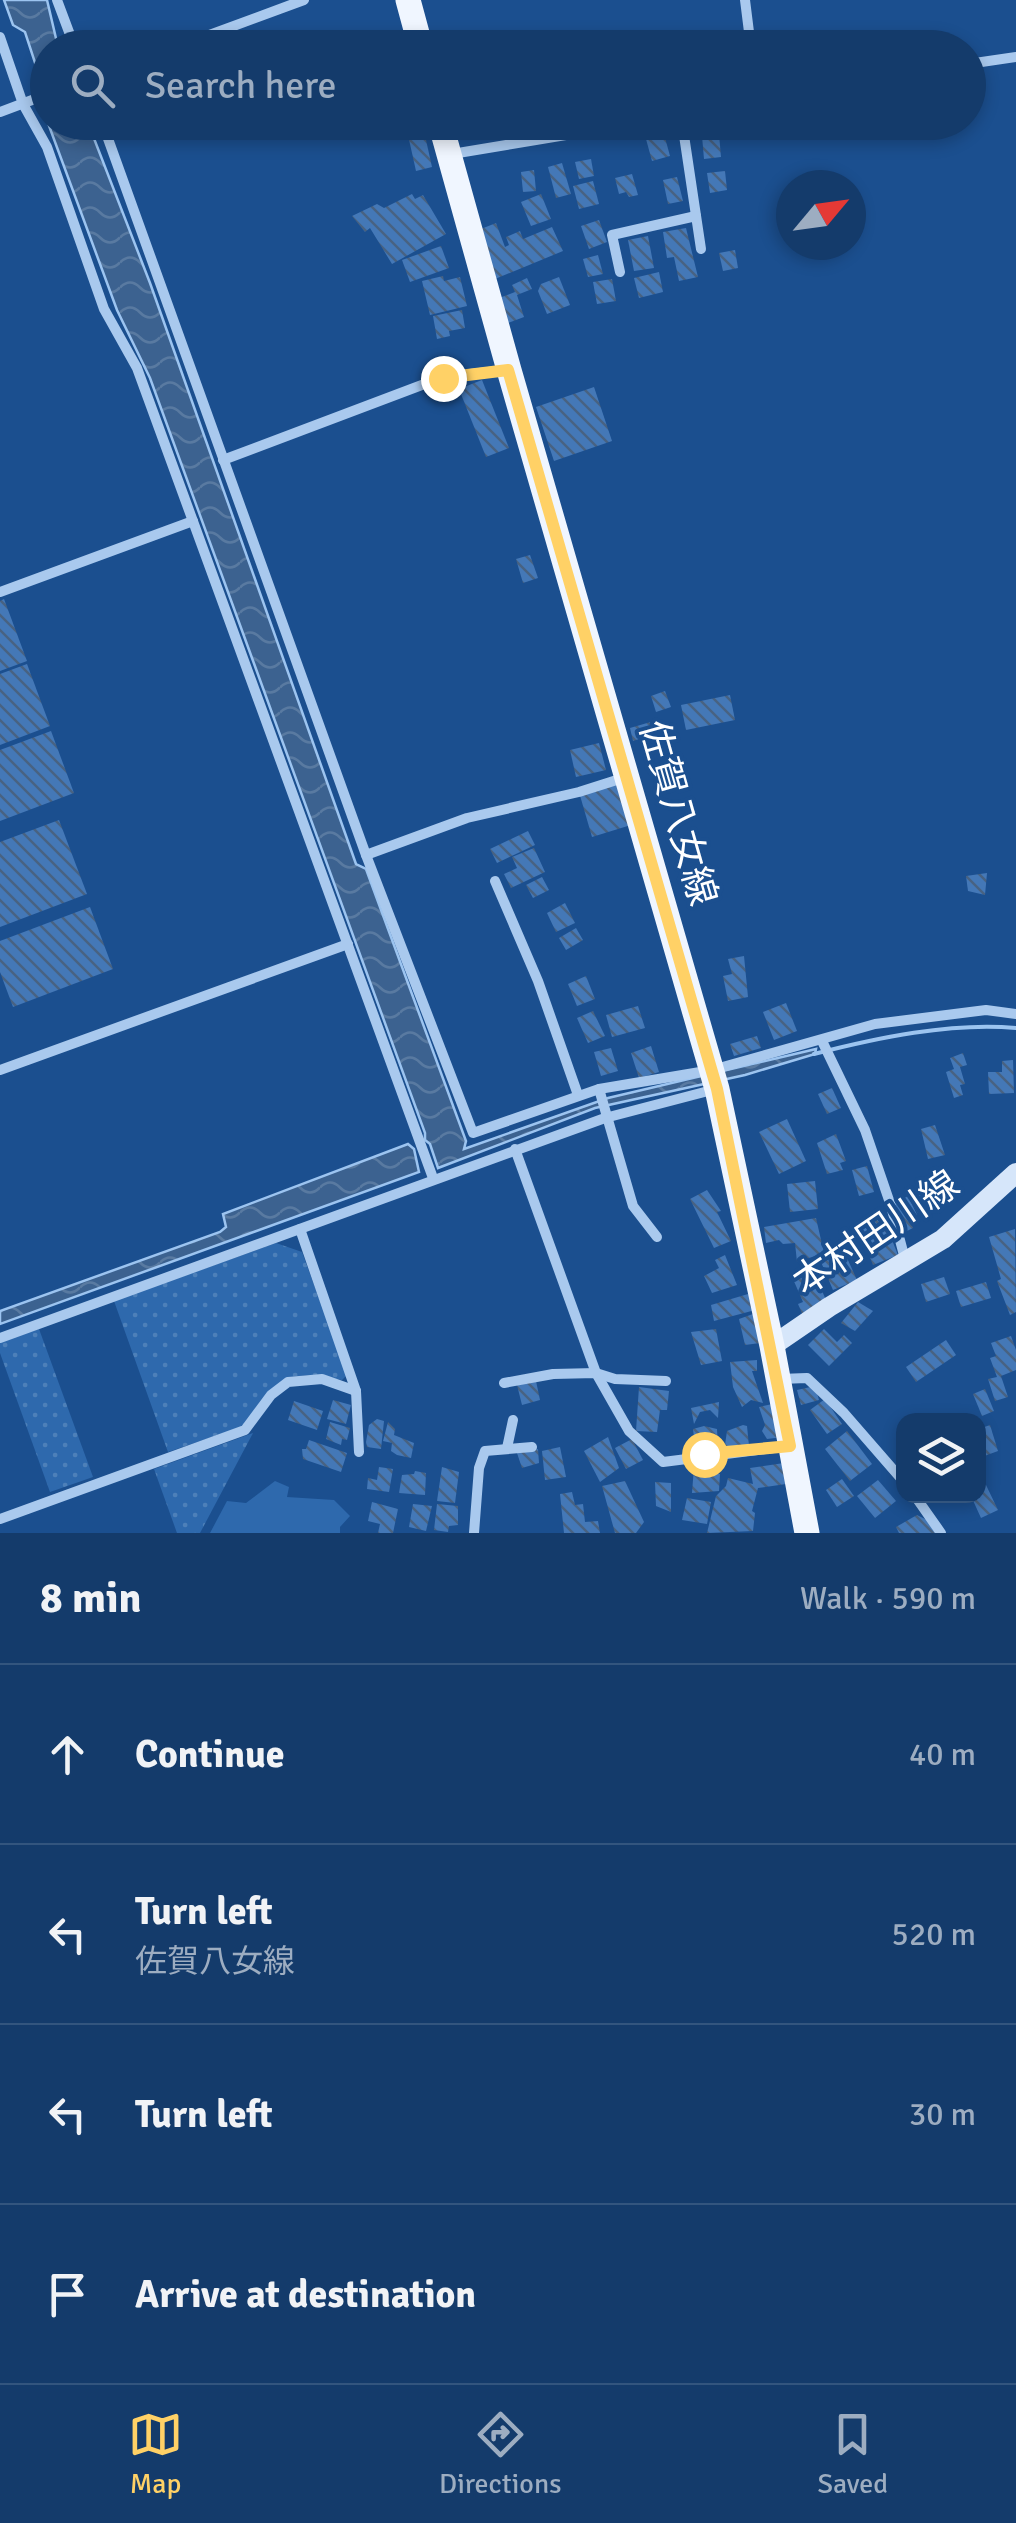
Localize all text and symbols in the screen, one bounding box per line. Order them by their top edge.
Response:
search box [30,30,986,140]
icon: search [65,58,120,113]
text: Search here [145,62,337,109]
north arrow [776,170,866,260]
route end [421,356,467,402]
street label: 佐賀八女線 [629,715,727,911]
street label: 本村田川線 [784,1160,968,1306]
map controls [896,1413,986,1503]
button: layers [896,1413,986,1503]
route start [682,1432,728,1478]
text: 8 min [40,1573,141,1624]
text: Walk · 590 m [800,1579,976,1618]
icon: ahead [40,1727,95,1782]
text: Continue [135,1731,285,1778]
text: 40 m [909,1735,976,1774]
text: Turn left [135,1888,273,1935]
icon: left [40,1907,95,1962]
text: 520 m [892,1915,976,1954]
text: 佐賀八女線 [135,1942,295,1981]
icon: left [40,2087,95,2142]
text: Turn left [135,2091,273,2138]
text: 30 m [909,2095,976,2134]
icon: arrive [40,2267,95,2322]
text: Arrive at destination [135,2271,476,2318]
tab: Map [128,2407,183,2501]
tab: Directions [439,2407,561,2501]
tab: Saved [817,2407,888,2501]

